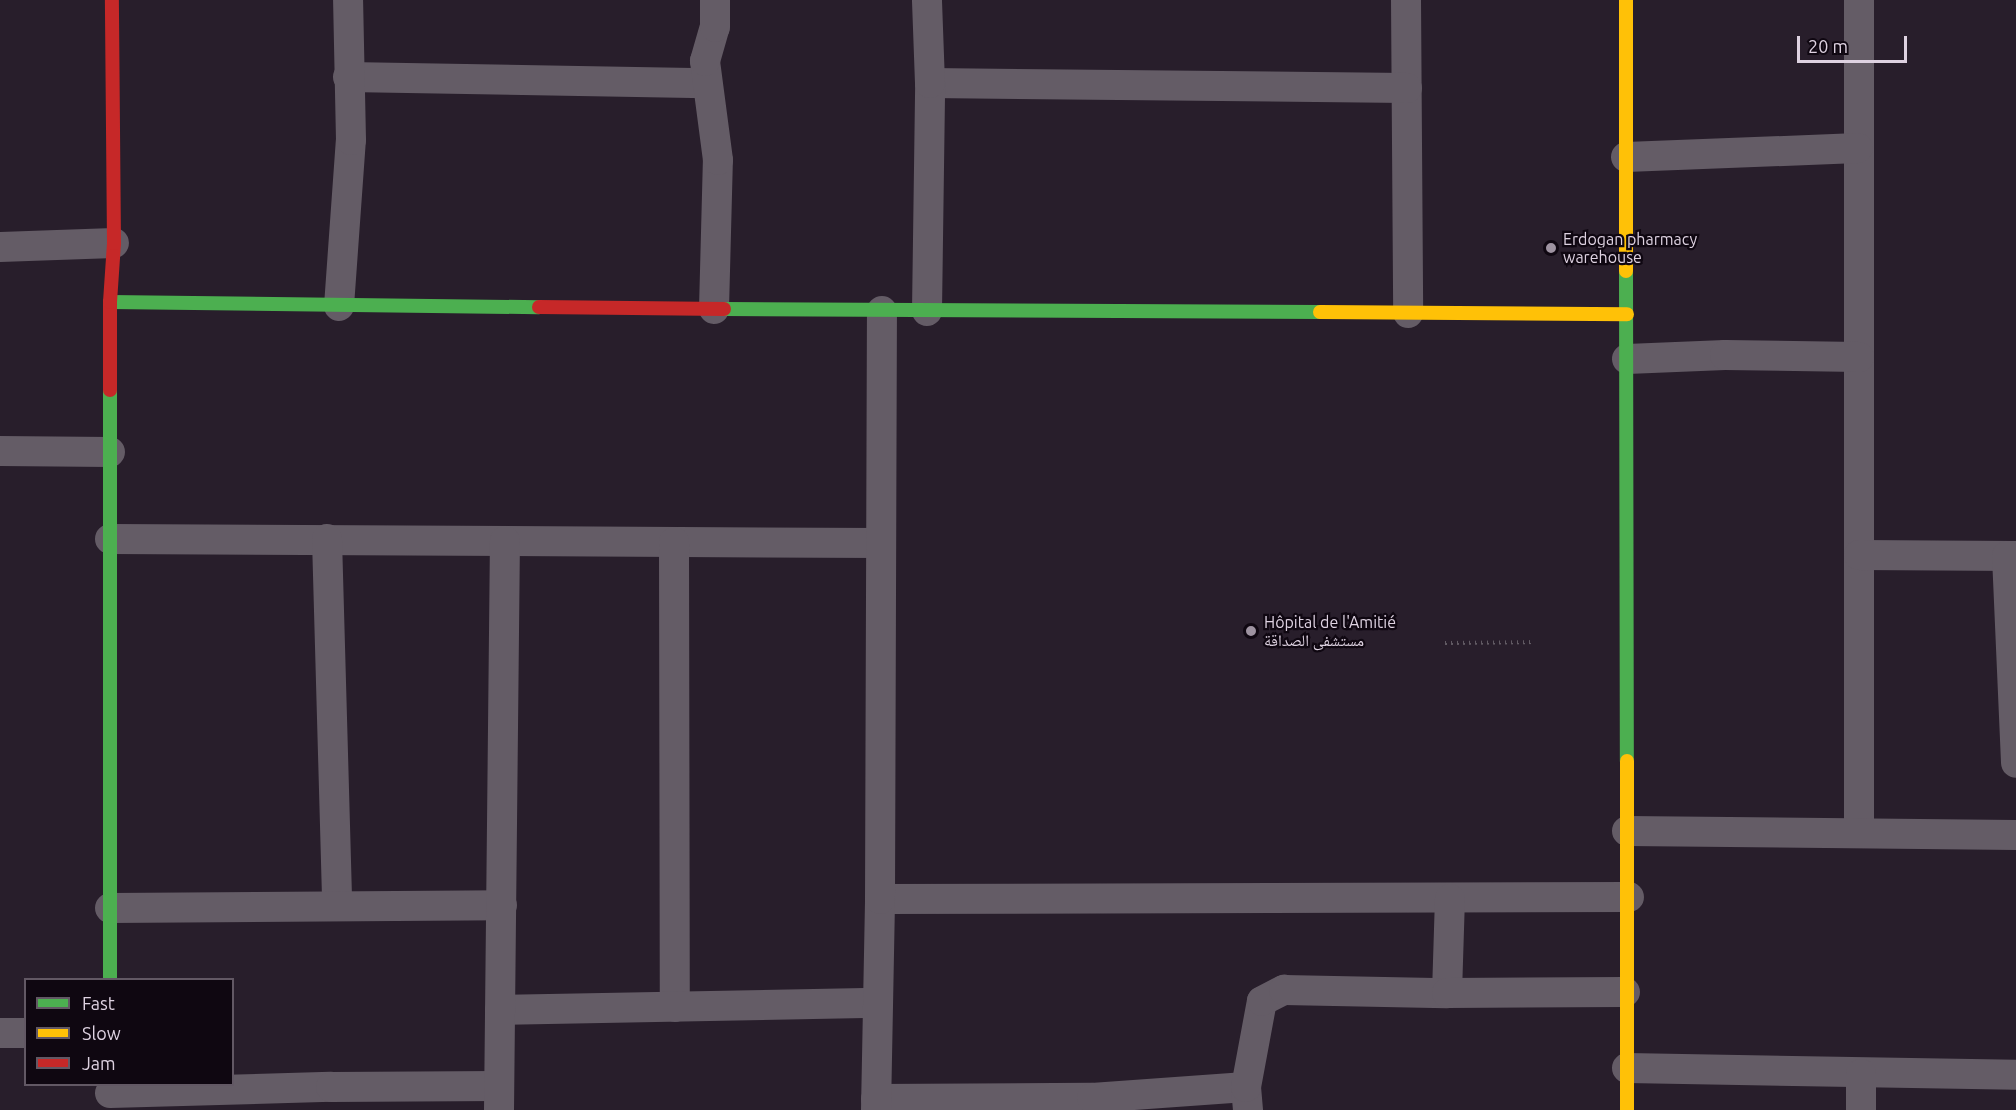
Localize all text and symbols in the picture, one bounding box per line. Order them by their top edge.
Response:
scale bar [1800,24,1910,62]
text: 20 m [1808,36,1848,56]
place label: Erdogan pharmacy warehouse [1563,229,1697,267]
marker: Erdogan pharmacy warehouse [1544,241,1558,255]
place label: Hôpital de l'Amitié مستشفى الصداقة [1264,612,1396,650]
marker: Hôpital de l'Amitié مستشفى الصداقة [1242,622,1260,640]
legend [24,978,234,1086]
text: Fast [82,993,115,1013]
text: Slow [82,1023,121,1043]
text: Jam [82,1053,116,1073]

